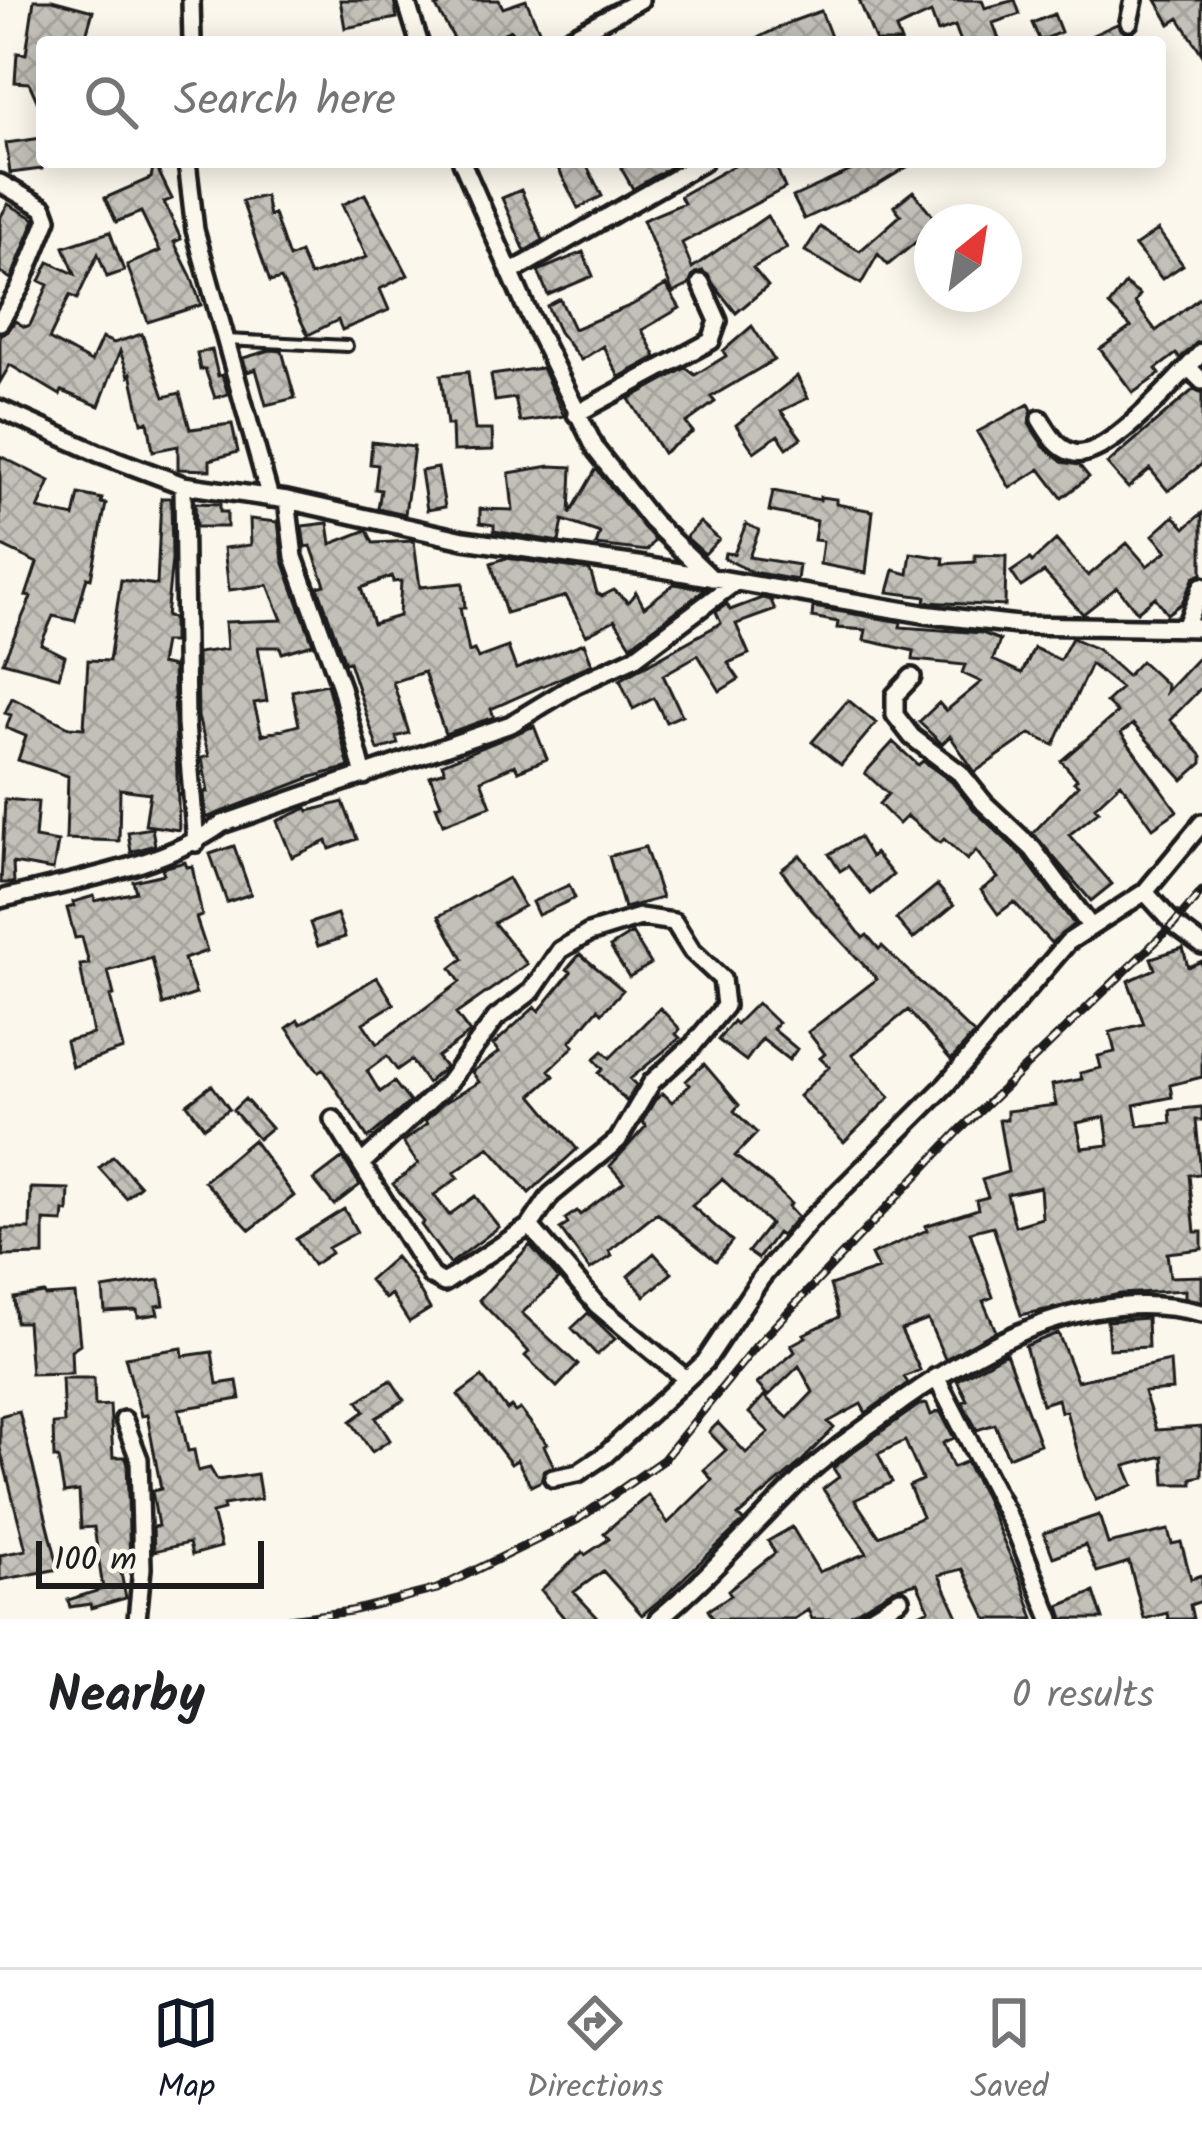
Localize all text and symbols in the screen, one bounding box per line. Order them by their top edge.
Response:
search box [36,36,1166,168]
text: Search here [174,66,396,138]
icon: search [78,69,144,135]
north arrow [914,204,1022,312]
scale bar [36,1535,264,1588]
text: 100 m [54,1535,137,1588]
text: Nearby [48,1657,205,1738]
text: 0 results [1012,1666,1154,1728]
tab: Map [153,1990,219,2115]
tab: Directions [526,1990,663,2115]
tab: Saved [970,1990,1049,2115]

